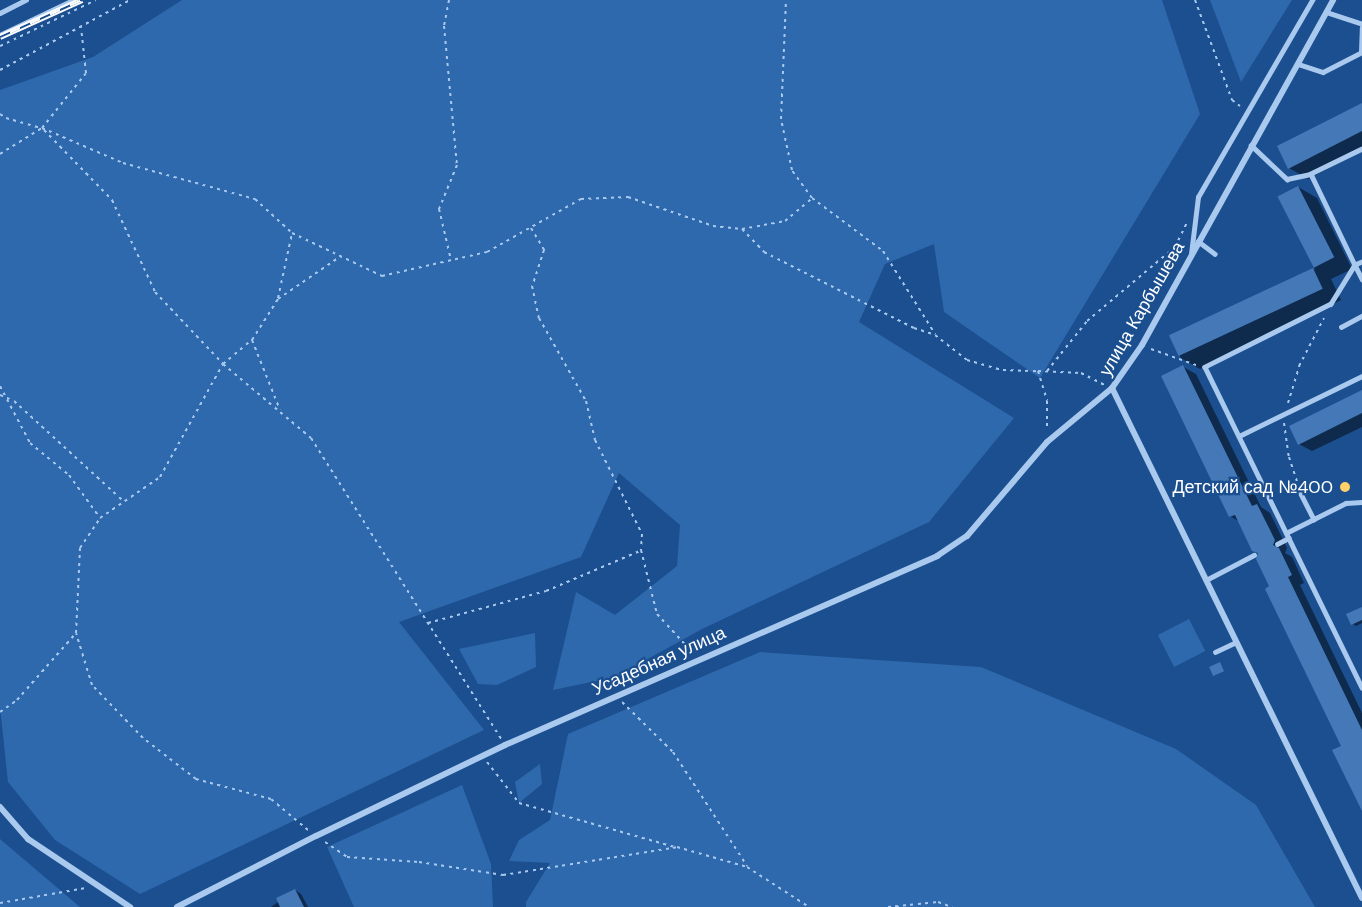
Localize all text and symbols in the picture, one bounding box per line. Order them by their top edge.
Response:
street label: улица Карбышева [1095,238,1189,380]
place label: Детский сад №400 [1172,476,1333,498]
marker: Детский сад №400 [1338,480,1352,494]
street label: Усадебная улица [589,622,729,700]

